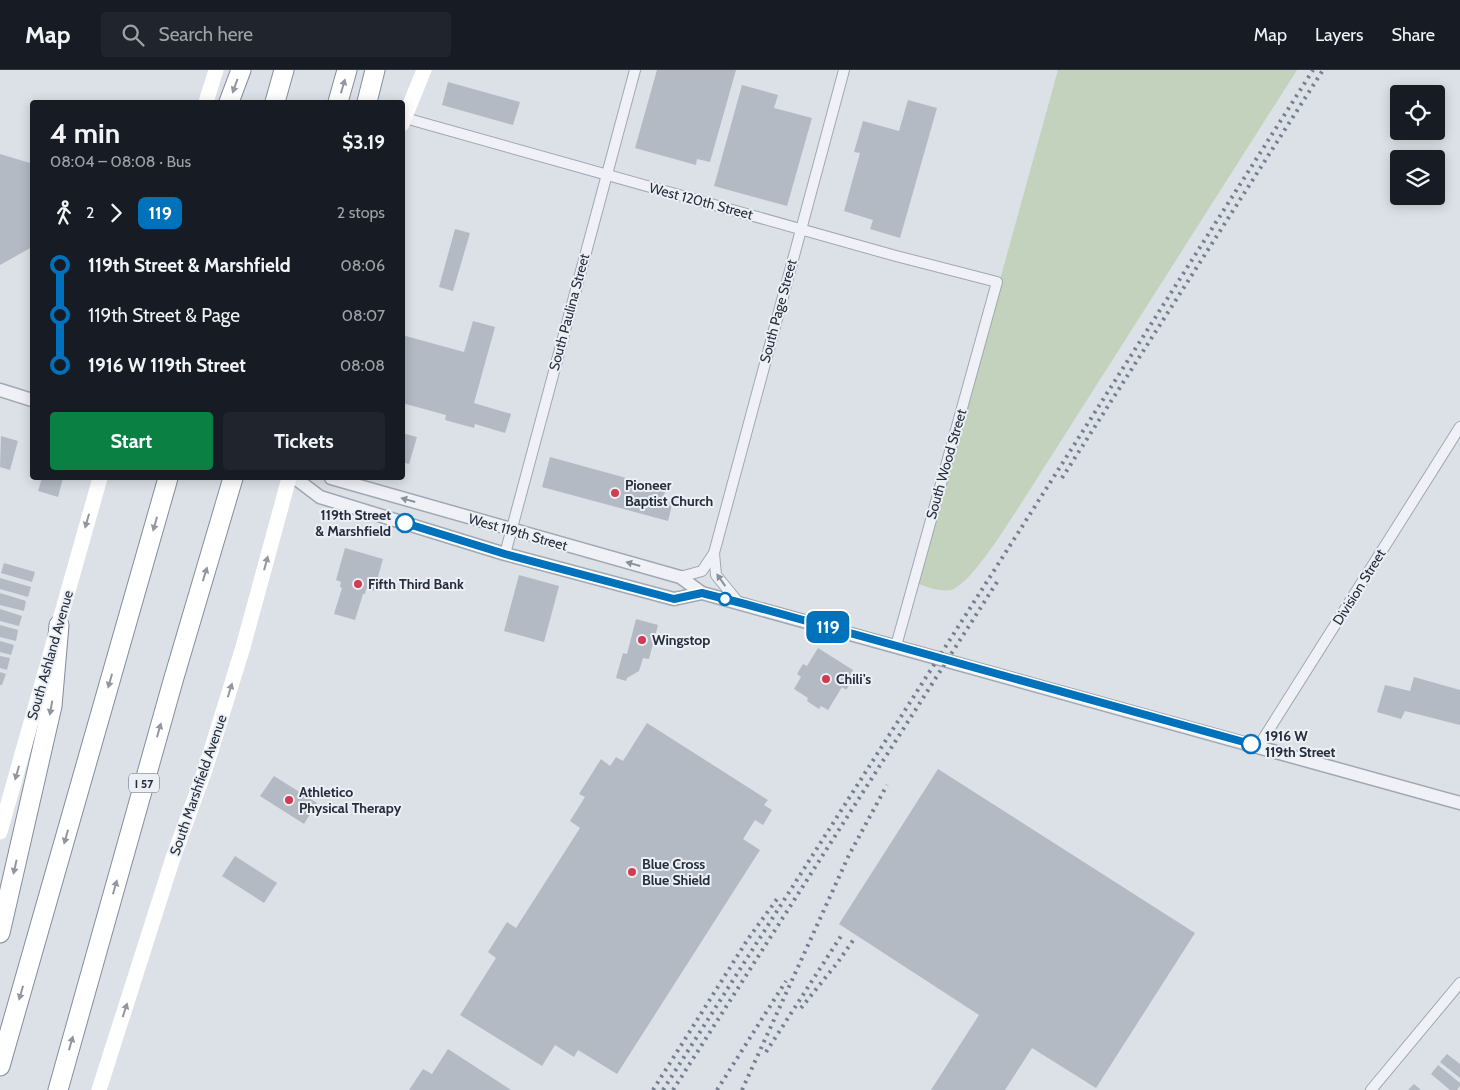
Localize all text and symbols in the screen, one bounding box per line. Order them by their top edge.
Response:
search box [101,12,451,57]
text: Map [25,20,71,49]
icon: search [119,21,147,49]
text: Search here [159,23,253,46]
text: Map [1254,24,1287,46]
text: Layers [1315,24,1364,46]
text: Share [1392,24,1435,46]
one-way arrow [231,79,239,94]
one-way arrow [339,79,347,94]
map controls [1390,85,1445,205]
button: locate [1390,85,1445,140]
text: 4 min [50,116,120,150]
text: $3.19 [342,131,385,154]
button: layers [1390,150,1445,205]
text: 08:04 – 08:08 · Bus [50,152,191,171]
street label: West 120th Street [647,179,755,224]
icon: walk [50,199,78,227]
icon: forward [102,199,130,227]
text: 119 [148,202,172,224]
text: 2 [86,203,94,222]
text: 2 stops [337,203,385,222]
street label: South Paulina Street [545,251,593,373]
text: 119th Street & Marshfield [88,254,291,277]
text: 08:06 [341,256,385,275]
street label: South Page Street [756,257,801,365]
text: 119th Street & Page [88,304,240,327]
text: 08:07 [342,306,385,325]
text: 1916 W 119th Street [88,354,246,377]
text: 08:08 [340,356,385,375]
street label: South Wood Street [922,407,970,521]
button: Start [50,412,213,470]
button: Tickets [223,412,385,470]
place label: Pioneer Baptist Church [625,476,713,510]
marker: Pioneer Baptist Church [609,487,621,499]
one-way arrow [400,495,415,503]
place label: 119th Street & Marshfield [315,506,391,540]
street label: West 119th Street [466,509,570,555]
marker: 119th Street & Marshfield [395,513,415,533]
one-way arrow [83,514,91,529]
one-way arrow [151,517,159,532]
street label: Division Street [1328,545,1390,628]
one-way arrow [262,555,270,570]
one-way arrow [626,560,641,568]
one-way arrow [201,567,209,582]
one-way arrow [716,573,726,587]
place label: Fifth Third Bank [368,575,464,593]
marker: Fifth Third Bank [352,578,364,590]
street label: South Ashland Avenue [23,588,77,722]
unlabelled marker [718,592,732,606]
line badge: 119 [799,611,857,643]
text: 119 [816,616,840,638]
place label: Wingstop [652,631,710,649]
marker: Wingstop [636,634,648,646]
place label: Chili's [836,670,871,688]
one-way arrow [106,673,114,688]
marker: Chili's [820,673,832,685]
one-way arrow [226,682,234,697]
one-way arrow [46,700,54,716]
street label: South Marshfield Avenue [165,712,231,858]
one-way arrow [156,723,164,738]
place label: 1916 W 119th Street [1265,727,1336,761]
marker: 1916 W 119th Street [1241,734,1261,754]
one-way arrow [12,765,20,780]
road number: I 57 [129,774,159,792]
place label: Athletico Physical Therapy [299,783,402,817]
marker: Athletico Physical Therapy [283,794,295,806]
one-way arrow [61,829,69,844]
place label: Blue Cross Blue Shield [642,855,710,889]
one-way arrow [11,859,19,874]
marker: Blue Cross Blue Shield [626,866,638,878]
one-way arrow [112,879,120,894]
one-way arrow [16,986,24,1001]
one-way arrow [122,1003,129,1018]
one-way arrow [68,1035,76,1050]

